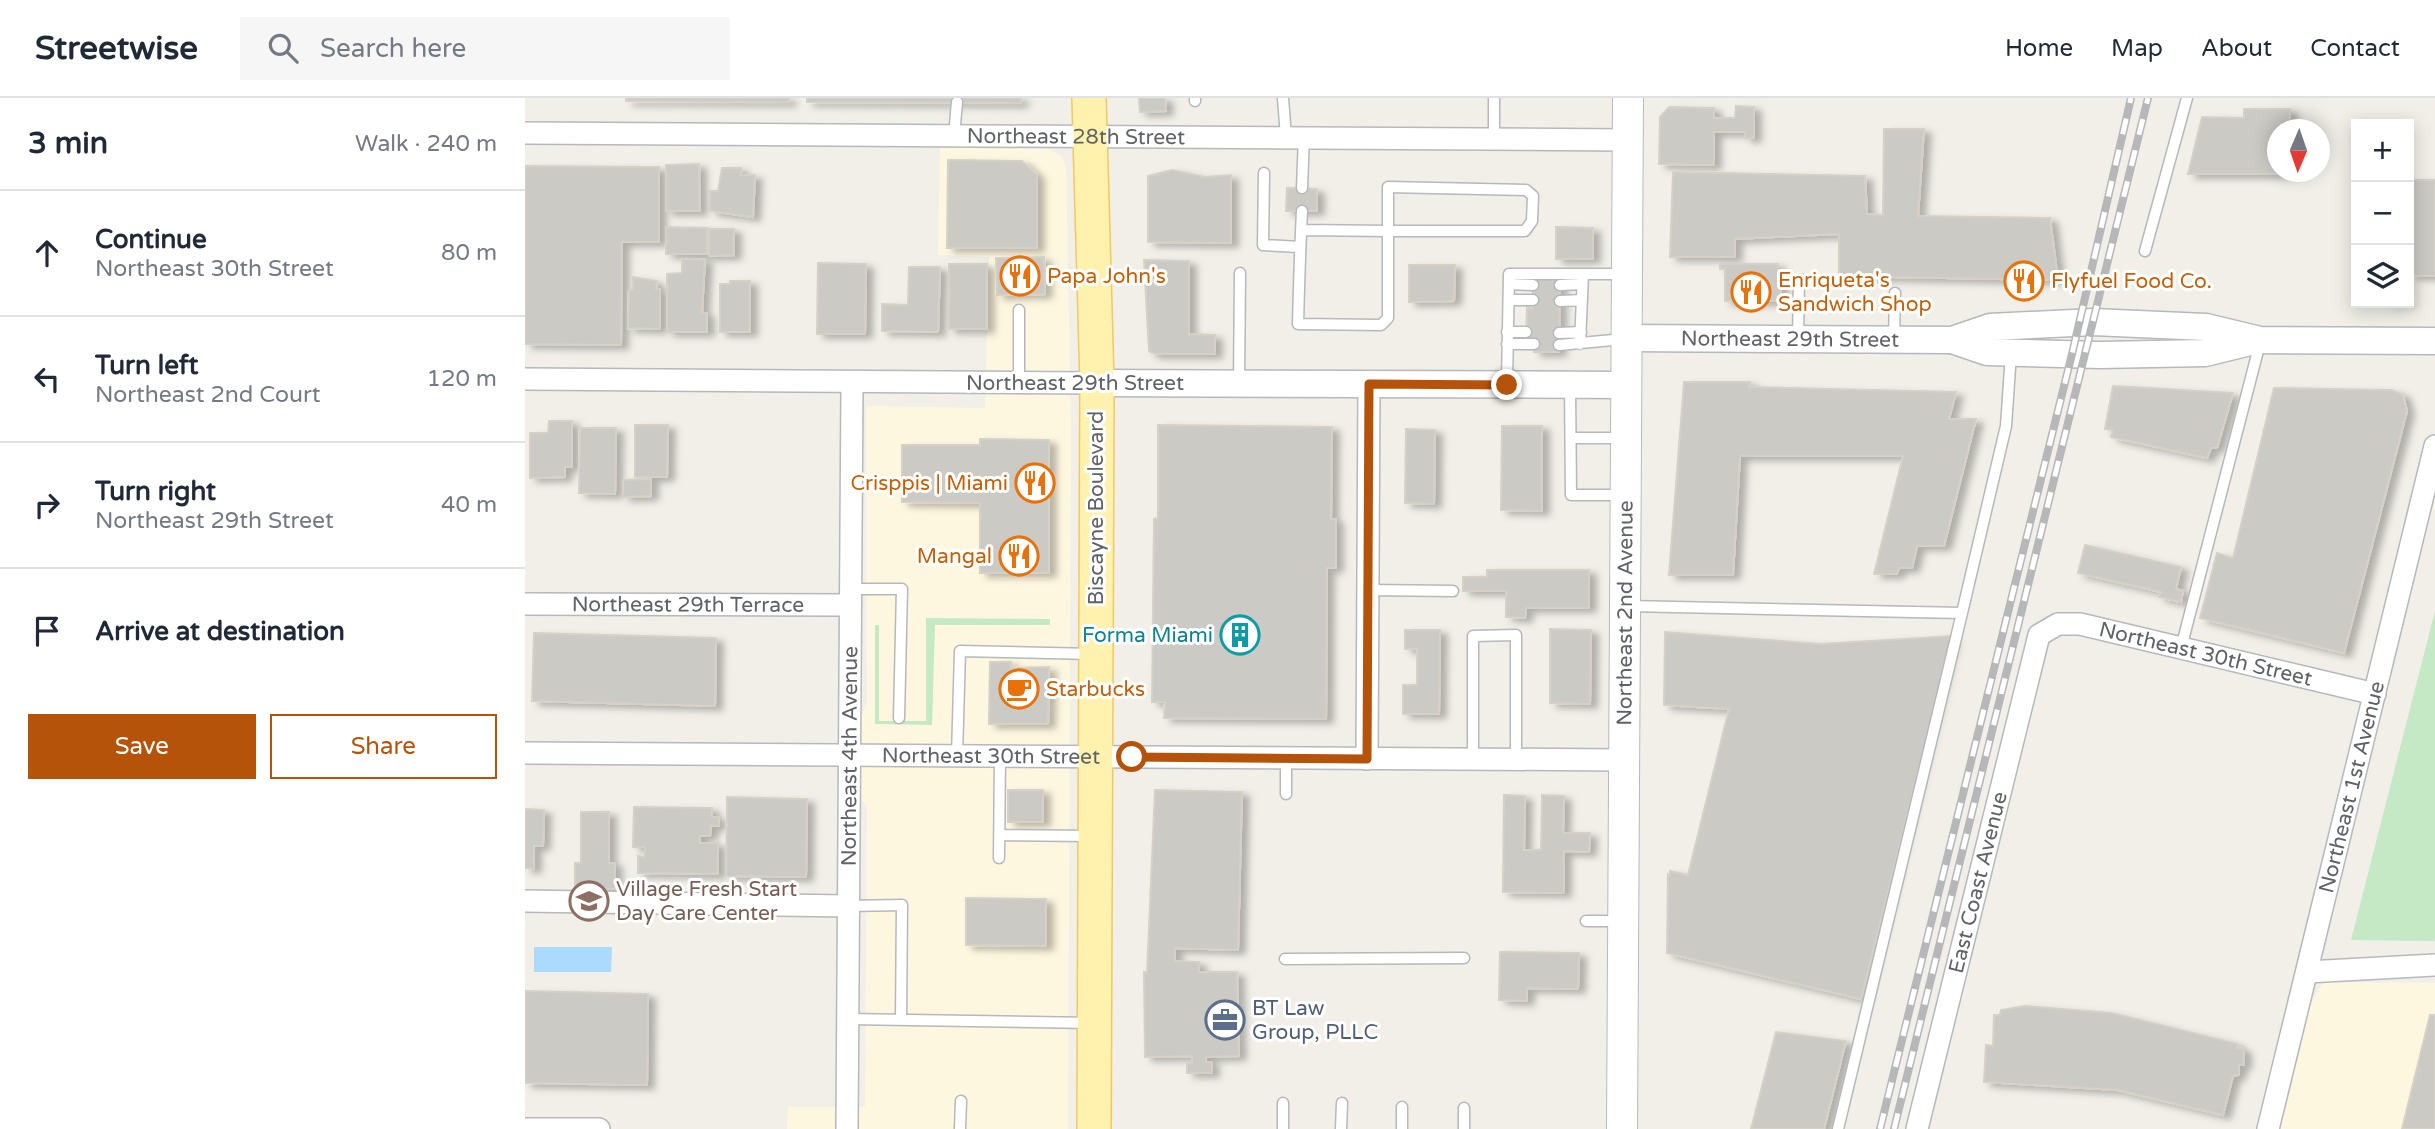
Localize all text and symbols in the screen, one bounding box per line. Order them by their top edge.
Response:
search box [240,17,730,80]
text: Streetwise [35,29,198,68]
icon: search [264,29,302,67]
text: Search here [320,33,466,64]
text: Home [2005,34,2073,63]
text: Map [2111,34,2163,63]
text: About [2201,34,2272,63]
text: Contact [2310,34,2400,63]
north arrow [2267,119,2330,182]
map controls [2351,119,2414,308]
button: + [2351,119,2414,182]
street label: Northeast 28th Street [967,124,1185,150]
text: 3 min [28,125,108,162]
text: Walk · 240 m [355,130,497,158]
button: − [2351,182,2414,245]
text: Continue [95,224,207,255]
icon: ahead [28,234,66,272]
text: 80 m [441,239,497,267]
button: layers [2351,245,2414,308]
text: Northeast 30th Street [95,255,334,283]
restaurant icon: Papa John's [999,255,1041,297]
restaurant icon: Flyfuel Food Co. [2003,260,2045,302]
place label: Papa John's [1047,264,1166,289]
place label: Enriqueta's Sandwich Shop [1778,268,1932,317]
place label: Flyfuel Food Co. [2051,269,2212,294]
restaurant icon: Enriqueta's Sandwich Shop [1730,271,1772,313]
street label: Northeast 29th Street [1681,326,1899,353]
text: Turn left [95,350,198,381]
icon: left [28,360,66,398]
text: 120 m [427,365,497,393]
route end [1491,369,1522,400]
street label: Northeast 29th Street [966,371,1184,396]
text: Northeast 2nd Court [95,381,321,409]
street label: Biscayne Boulevard [1084,411,1109,605]
restaurant icon: Crisppis | Miami [1014,462,1056,504]
place label: Crisppis | Miami [851,471,1008,496]
text: Turn right [95,476,216,507]
icon: right [28,486,66,524]
text: 40 m [441,491,497,519]
street label: Northeast 2nd Avenue [1612,500,1639,726]
text: Northeast 29th Street [95,507,334,535]
restaurant icon: Mangal [998,535,1040,577]
place label: Mangal [917,544,992,569]
street label: Northeast 29th Terrace [572,592,804,618]
icon: arrive [28,612,66,650]
building icon: Forma Miami [1219,614,1261,656]
text: Arrive at destination [95,616,345,647]
street label: Northeast 30th Street [2097,617,2315,692]
place label: Forma Miami [1082,623,1213,648]
street label: Northeast 4th Avenue [837,646,863,866]
cafe icon: Starbucks [998,668,1040,710]
place label: Starbucks [1046,677,1145,702]
street label: Northeast 1st Avenue [2314,679,2390,896]
button: Save [28,714,256,779]
button: Share [270,714,497,779]
route start [1116,741,1147,772]
street label: Northeast 30th Street [882,743,1100,770]
street label: East Coast Avenue [1944,789,2013,976]
place label: Village Fresh Start Day Care Center [616,877,797,926]
school or university icon: Village Fresh Start Day Care Center [568,880,610,922]
place label: BT Law Group, PLLC [1252,996,1378,1045]
office icon: BT Law Group, PLLC [1204,999,1246,1041]

